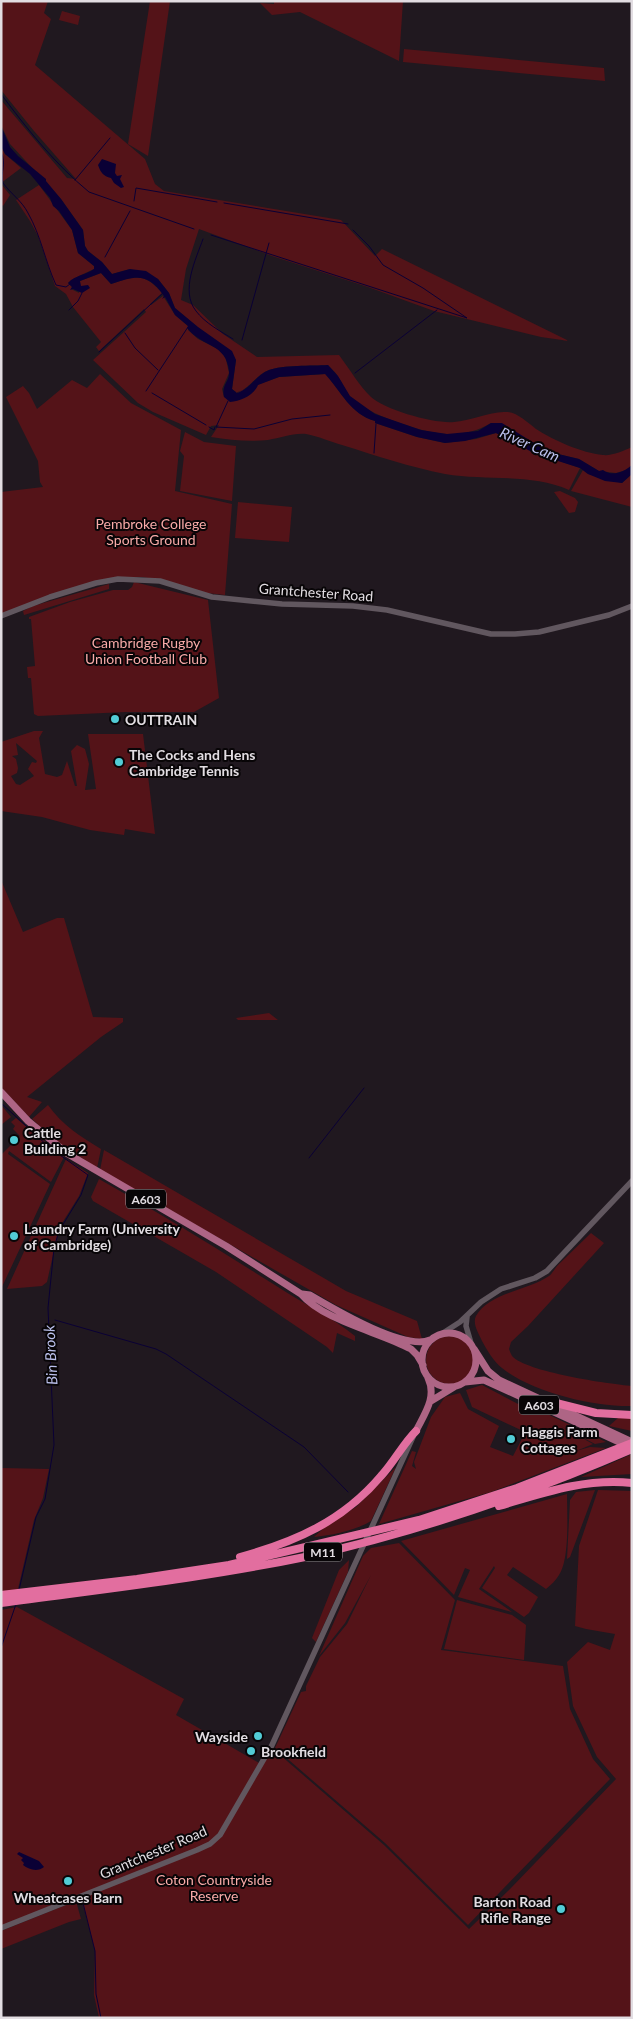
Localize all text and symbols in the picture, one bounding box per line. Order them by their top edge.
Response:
water label: River Cam [497,423,563,465]
park label: Pembroke College Sports Ground [96,515,206,548]
street label: Grantchester Road [258,580,374,604]
park label: Cambridge Rugby Union Football Club [85,634,207,667]
place label: OUTTRAIN [125,711,197,728]
marker: OUTTRAIN [109,713,121,725]
place label: The Cocks and Hens Cambridge Tennis [129,746,255,779]
marker: The Cocks and Hens Cambridge Tennis [113,756,125,768]
place label: Cattle Building 2 [24,1124,86,1157]
marker: Cattle Building 2 [8,1134,20,1146]
road number: A603 [126,1190,166,1208]
place label: Laundry Farm (University of Cambridge) [24,1220,180,1253]
marker: Laundry Farm (University of Cambridge) [8,1230,20,1242]
water label: Bin Brook [39,1324,61,1386]
road number: A603 [519,1396,559,1414]
place label: Haggis Farm Cottages [521,1423,598,1456]
marker: Haggis Farm Cottages [505,1433,517,1445]
road number: M11 [304,1542,342,1561]
place label: Wayside [195,1728,249,1745]
marker: Wayside [252,1730,264,1742]
place label: Brookfield [261,1743,326,1760]
marker: Brookfield [245,1745,257,1757]
street label: Grantchester Road [97,1822,209,1882]
park label: Coton Countryside Reserve [156,1871,272,1904]
marker: Wheatcases Barn [62,1875,74,1887]
place label: Wheatcases Barn [14,1889,122,1906]
place label: Barton Road Rifle Range [473,1893,552,1926]
marker: Barton Road Rifle Range [555,1903,567,1915]

